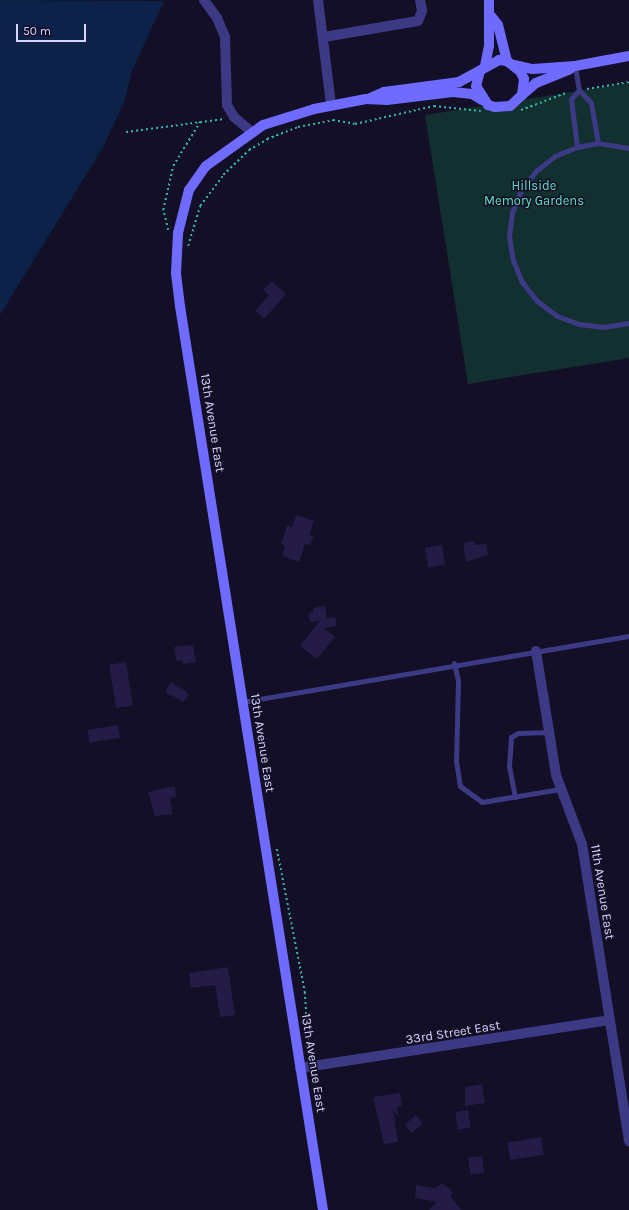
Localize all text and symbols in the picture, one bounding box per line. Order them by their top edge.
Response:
scale bar [18,16,88,42]
text: 50 m [23,24,51,38]
park label: Hillside Memory Gardens [484,179,584,210]
street label: 13th Avenue East [196,372,228,474]
street label: 13th Avenue East [246,692,278,794]
street label: 11th Avenue East [587,843,617,941]
street label: 13th Avenue East [297,1012,329,1114]
street label: 33rd Street East [404,1018,502,1048]

